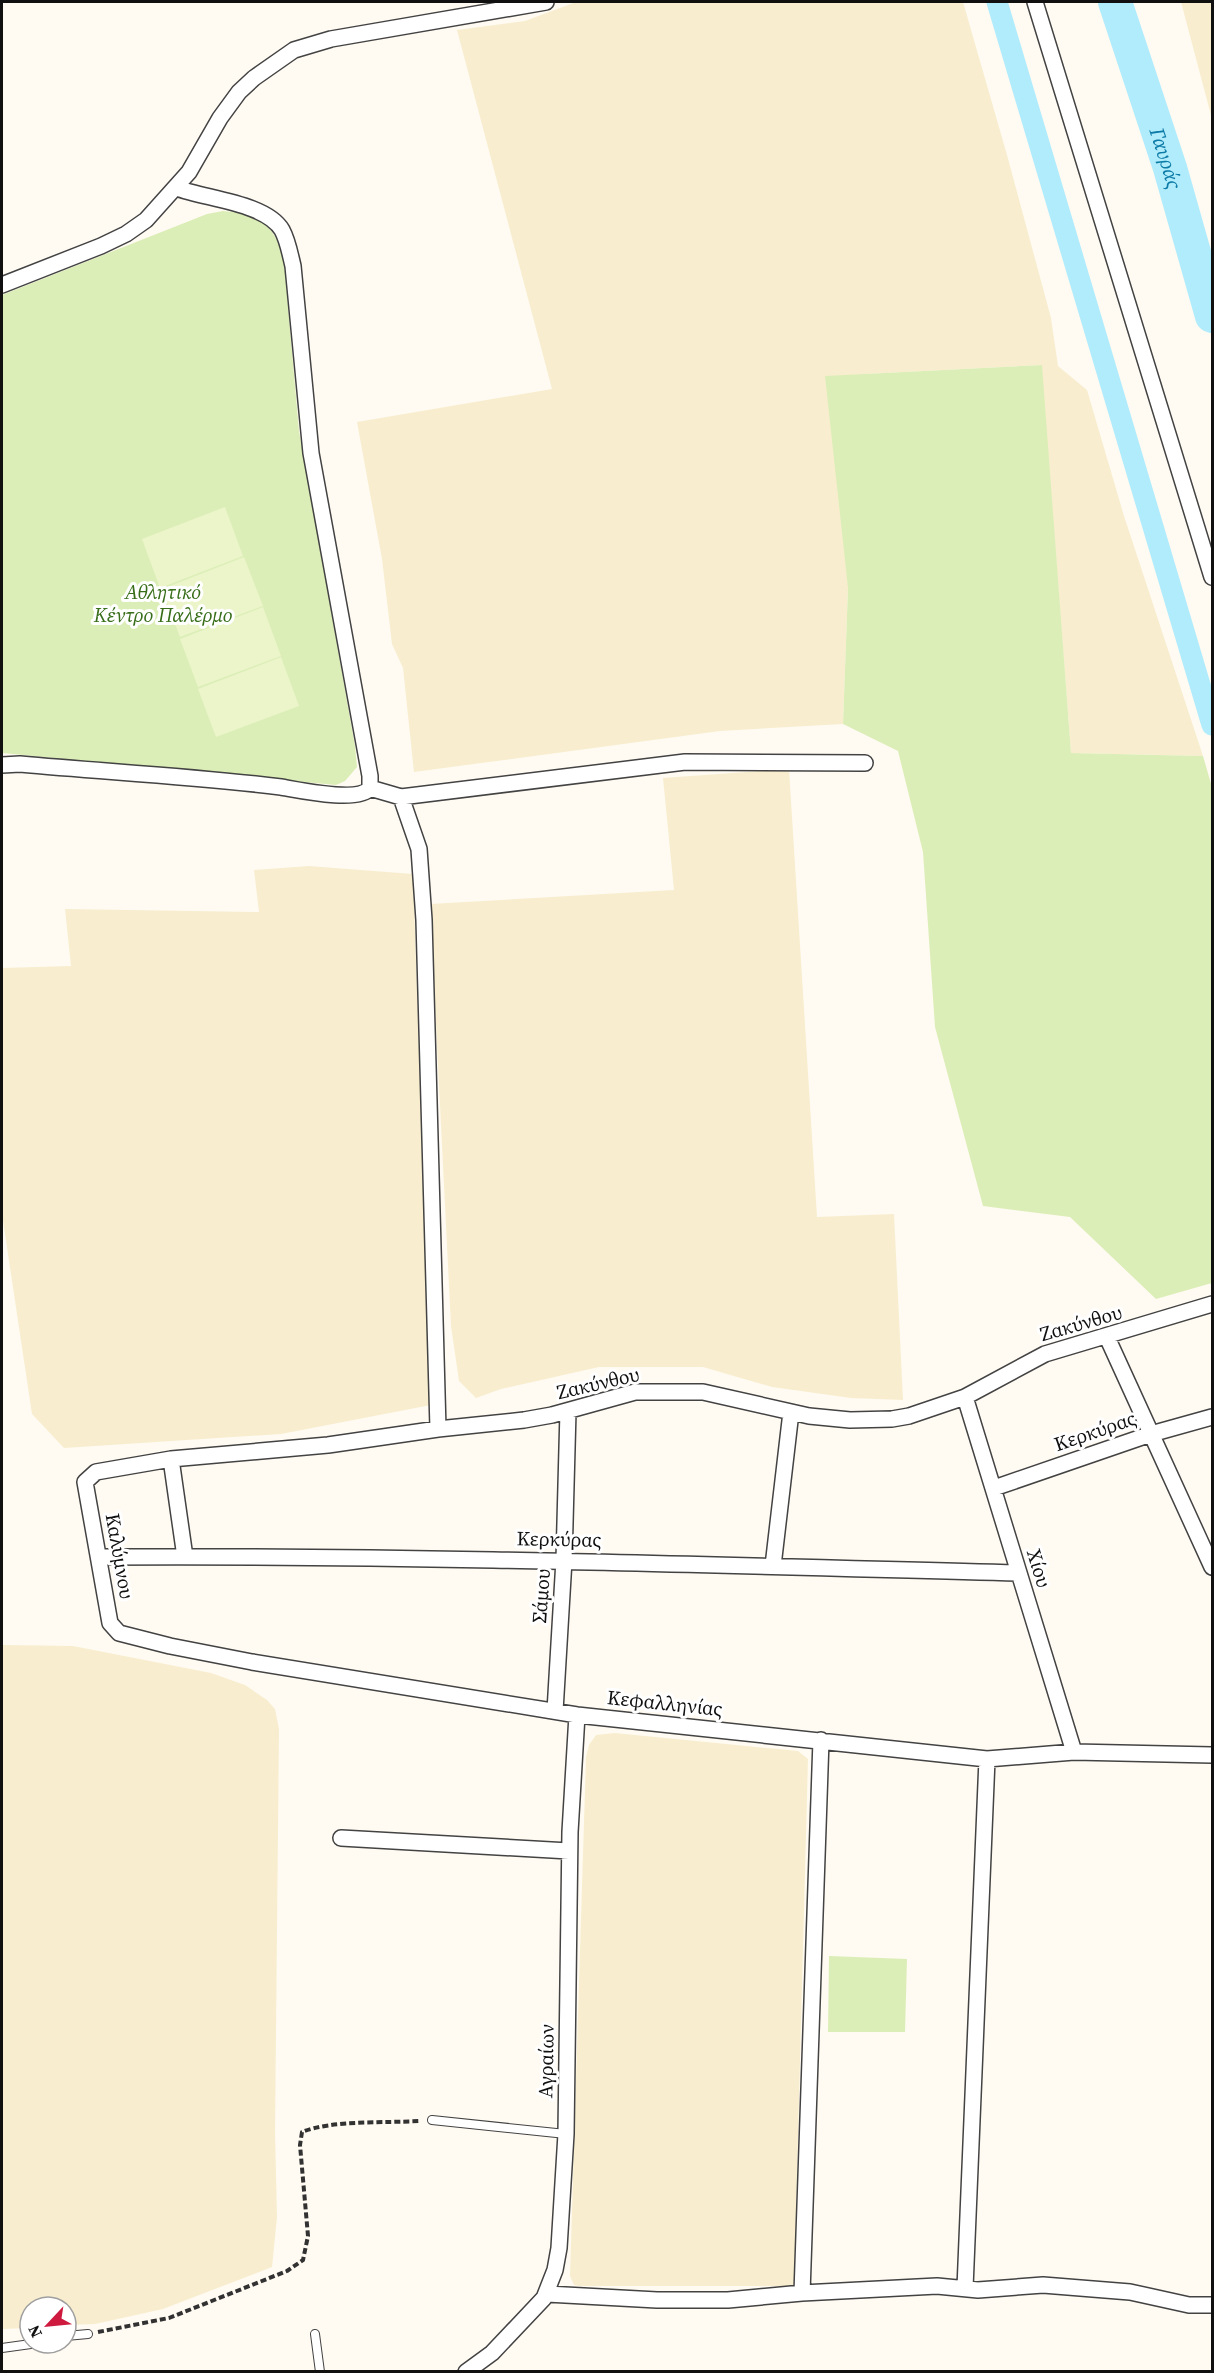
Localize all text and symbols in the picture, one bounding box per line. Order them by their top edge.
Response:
water label: Γαυράς [1143,122,1190,192]
park label: Αθλητικό Κέντρο Παλέρμο [93,578,233,629]
street label: Ζακύνθου [1037,1298,1125,1348]
street label: Ζακύνθου [554,1360,642,1406]
street label: Κερκύρας [1050,1404,1140,1458]
street label: Καλύμνου [99,1511,141,1601]
street label: Κερκύρας [516,1524,602,1554]
street label: Χίου [1020,1545,1058,1591]
street label: Σάμου [525,1568,557,1624]
street label: Κεφαλληνίας [606,1683,724,1723]
street label: Αγραίων [531,2024,561,2098]
north arrow [18,2295,78,2355]
text: N [22,2321,47,2342]

